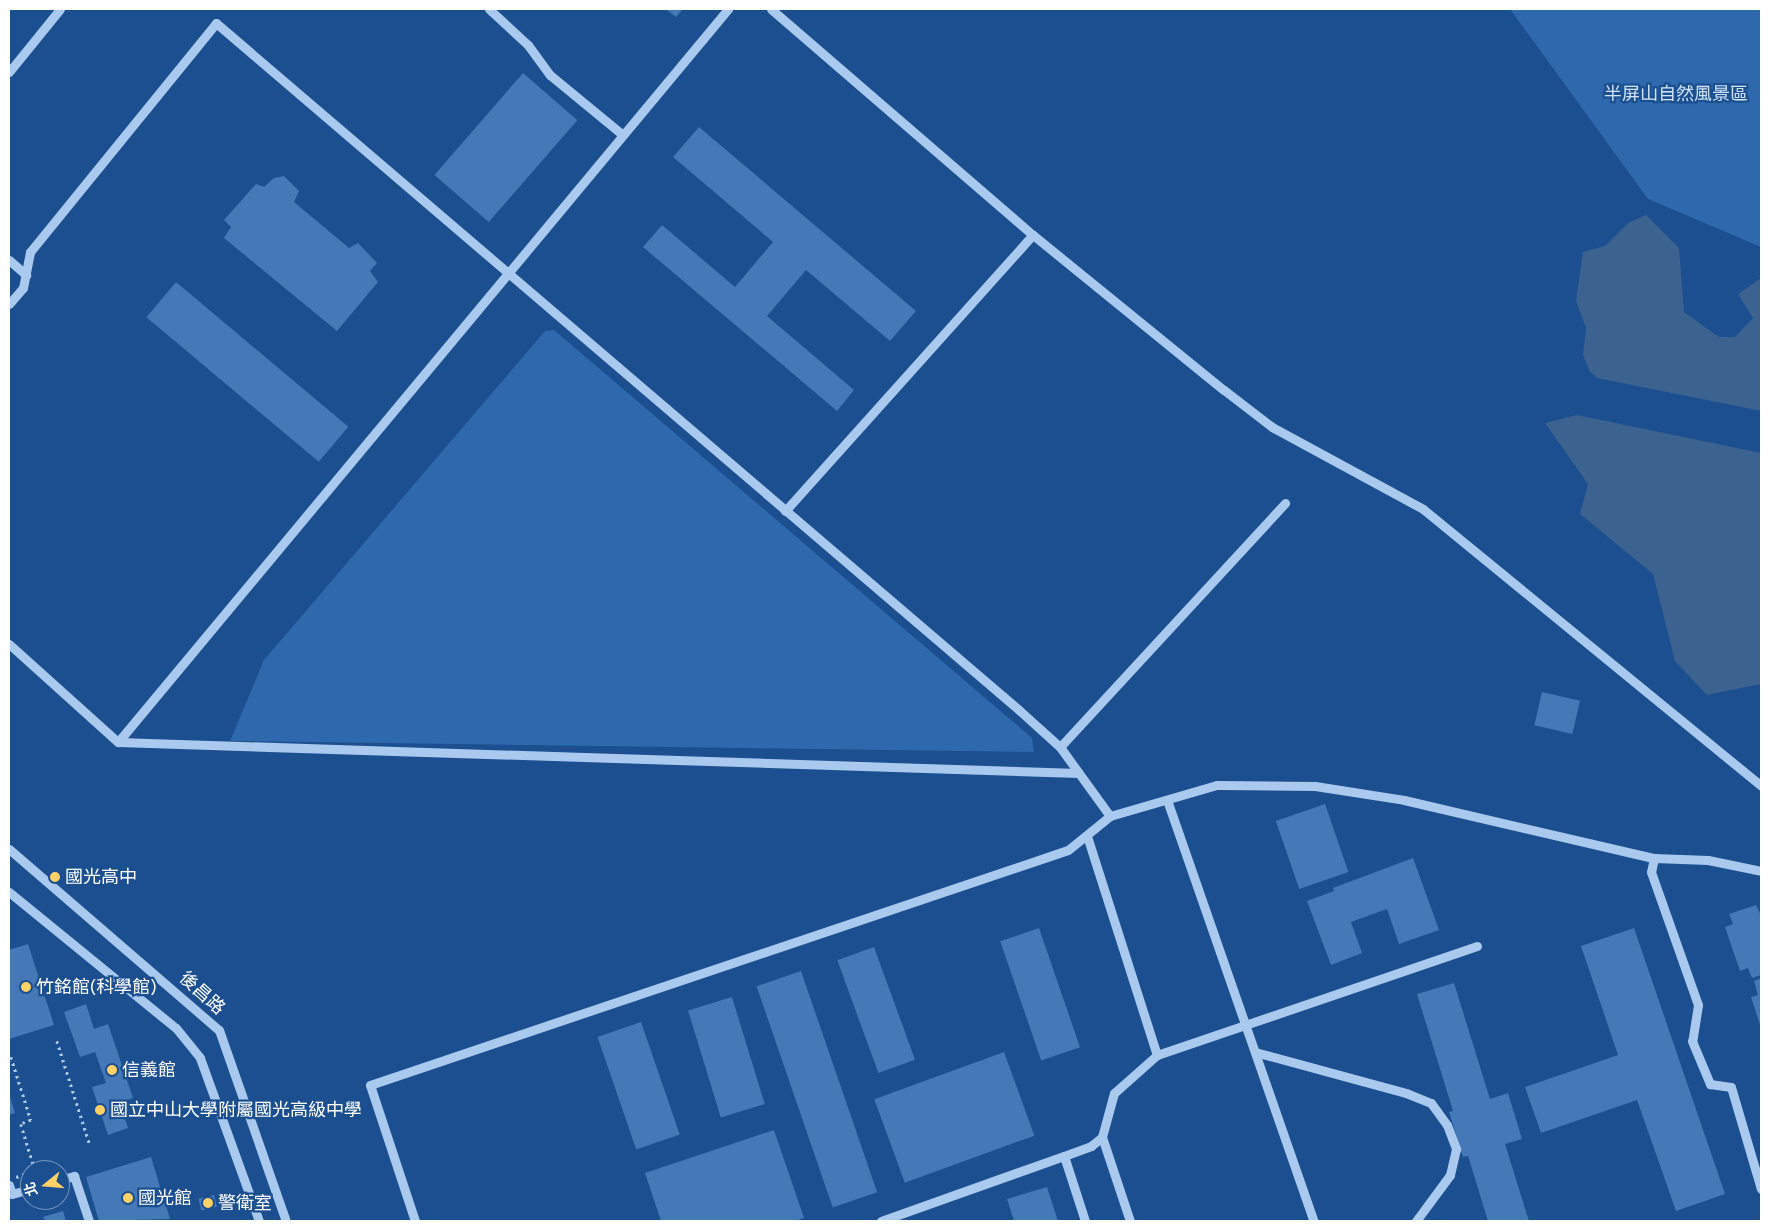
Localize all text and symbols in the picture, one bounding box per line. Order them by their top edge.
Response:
park label: 半屏山自然風景區 [1604,83,1748,105]
place label: 國光高中 [65,866,137,888]
marker: 國光高中 [49,871,61,883]
street label: 後昌路 [175,967,229,1019]
place label: 竹銘館(科學館) [36,976,157,998]
marker: 竹銘館(科學館) [20,981,32,993]
place label: 信義館 [122,1059,176,1081]
marker: 信義館 [106,1064,118,1076]
place label: 國立中山大學附屬國光高級中學 [110,1099,362,1121]
marker: 國立中山大學附屬國光高級中學 [94,1104,106,1116]
north arrow [20,1160,70,1210]
text: 北 [21,1180,41,1198]
place label: 國光館 [138,1187,192,1209]
marker: 國光館 [122,1192,134,1204]
place label: 警衛室 [218,1192,272,1214]
marker: 警衛室 [202,1197,214,1209]

